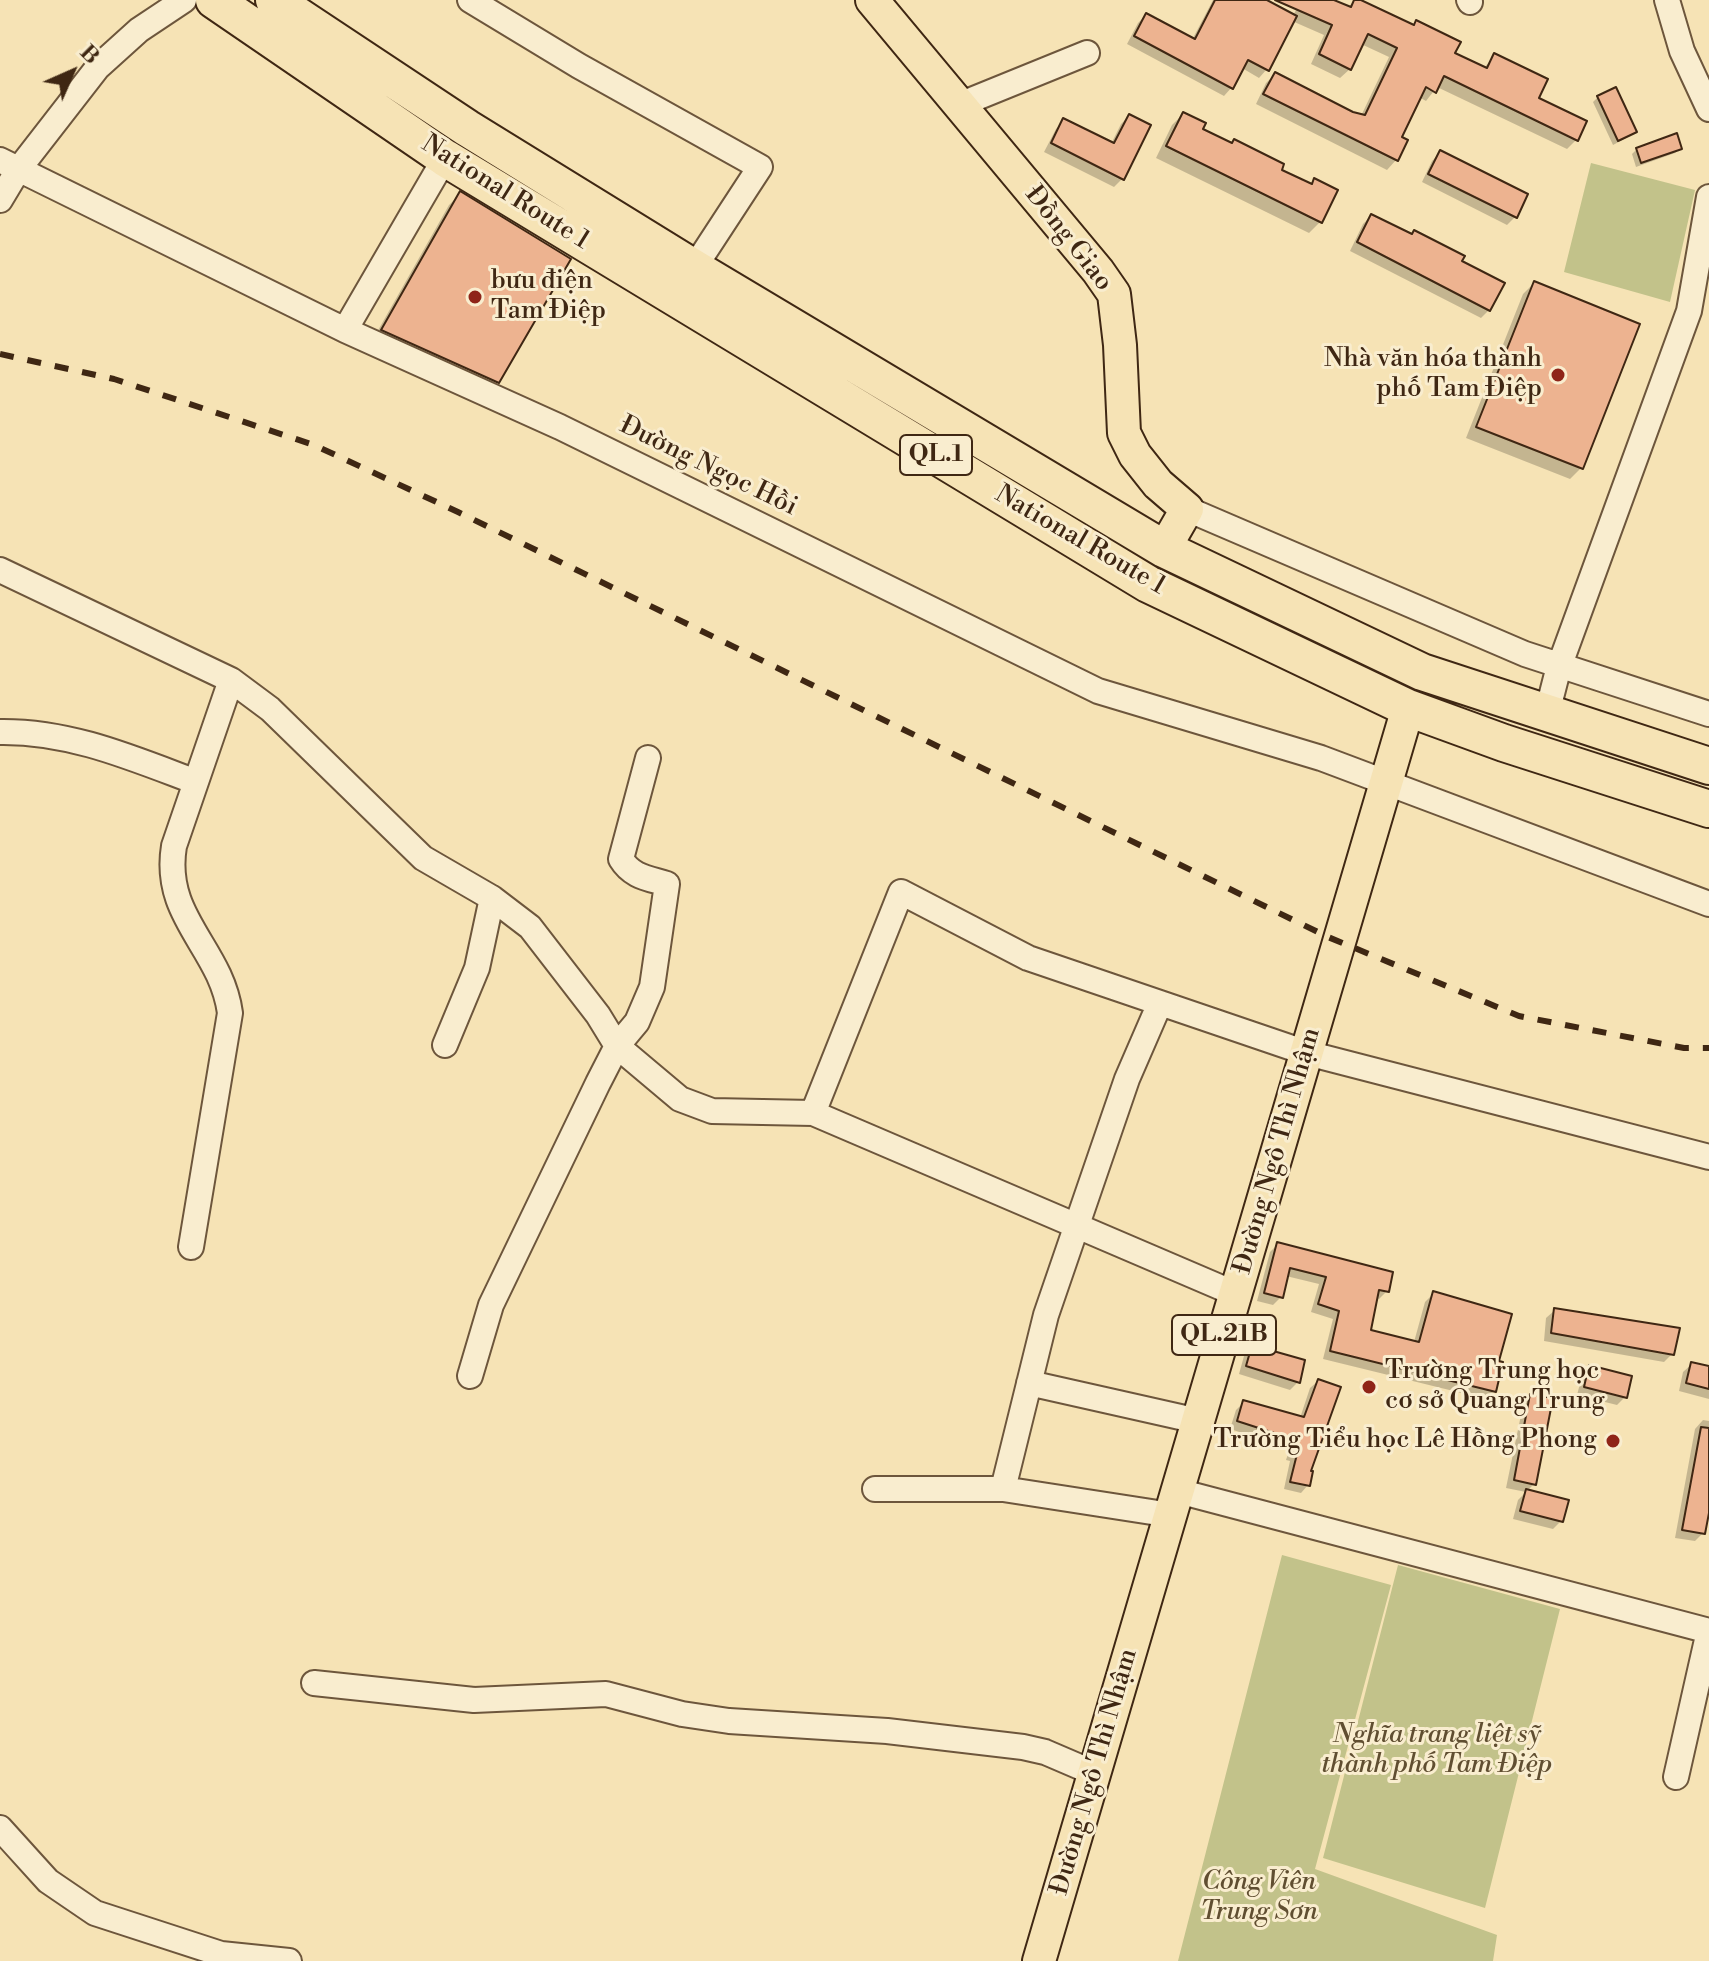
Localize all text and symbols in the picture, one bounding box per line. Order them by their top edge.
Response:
north arrow [32,32,112,112]
text: B [74,39,105,70]
street label: National Route 1 [415,129,595,257]
street label: Đồng Giao [1017,180,1119,298]
place label: bưu điện Tam Điệp [491,266,606,328]
marker: bưu điện Tam Điệp [466,288,484,306]
place label: Nhà văn hóa thành phố Tam Điệp [1324,344,1542,406]
marker: Nhà văn hóa thành phố Tam Điệp [1549,366,1567,384]
street label: Đường Ngọc Hồi [614,410,802,524]
road number: QL.1 [900,435,972,475]
street label: National Route 1 [989,479,1171,603]
street label: Đường Ngô Thì Nhậm [1228,1024,1328,1278]
road number: QL.21B [1172,1315,1276,1355]
place label: Trường Trung học cơ sở Quang Trung [1385,1356,1605,1418]
marker: Trường Trung học cơ sở Quang Trung [1360,1378,1378,1396]
place label: Trường Tiểu học Lê Hồng Phong [1213,1425,1597,1457]
marker: Trường Tiểu học Lê Hồng Phong [1604,1432,1622,1450]
street label: Đường Ngô Thì Nhậm [1045,1645,1145,1899]
park label: Nghĩa trang liệt sỹ thành phố Tam Điệp [1321,1720,1553,1782]
park label: Công Viên Trung Sơn [1200,1867,1318,1928]

